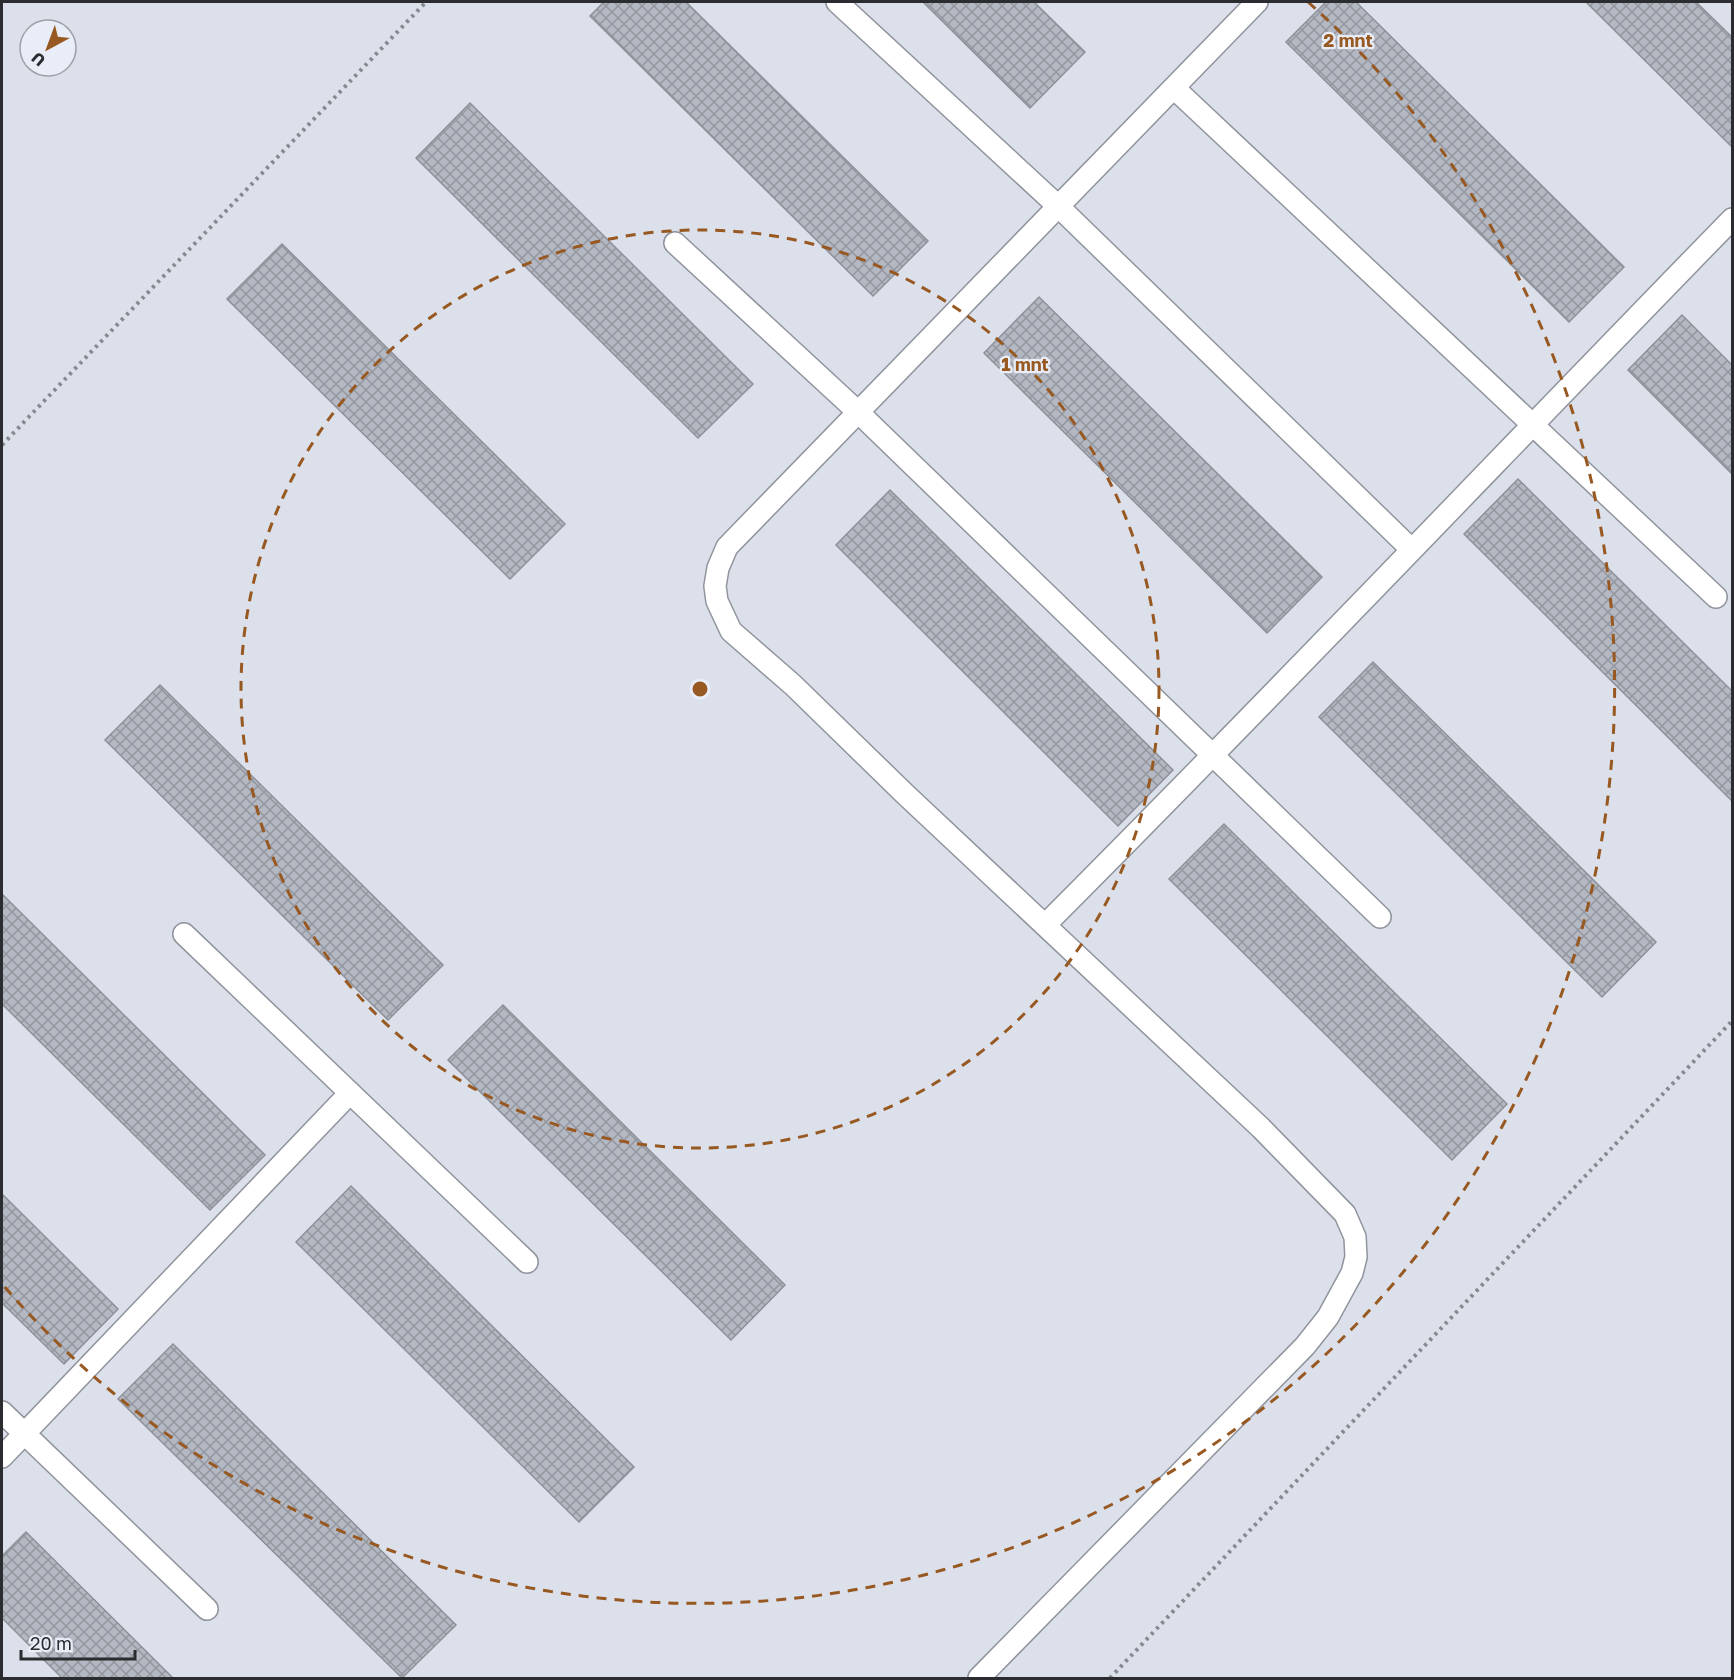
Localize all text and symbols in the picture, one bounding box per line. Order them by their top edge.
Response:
north arrow [18,18,78,78]
text: 2 mnt [1323,29,1373,51]
text: U [27,48,49,71]
text: 1 mnt [1001,353,1049,375]
centre of rings [690,679,710,699]
scale bar [21,1623,135,1661]
text: 20 m [30,1632,72,1654]

